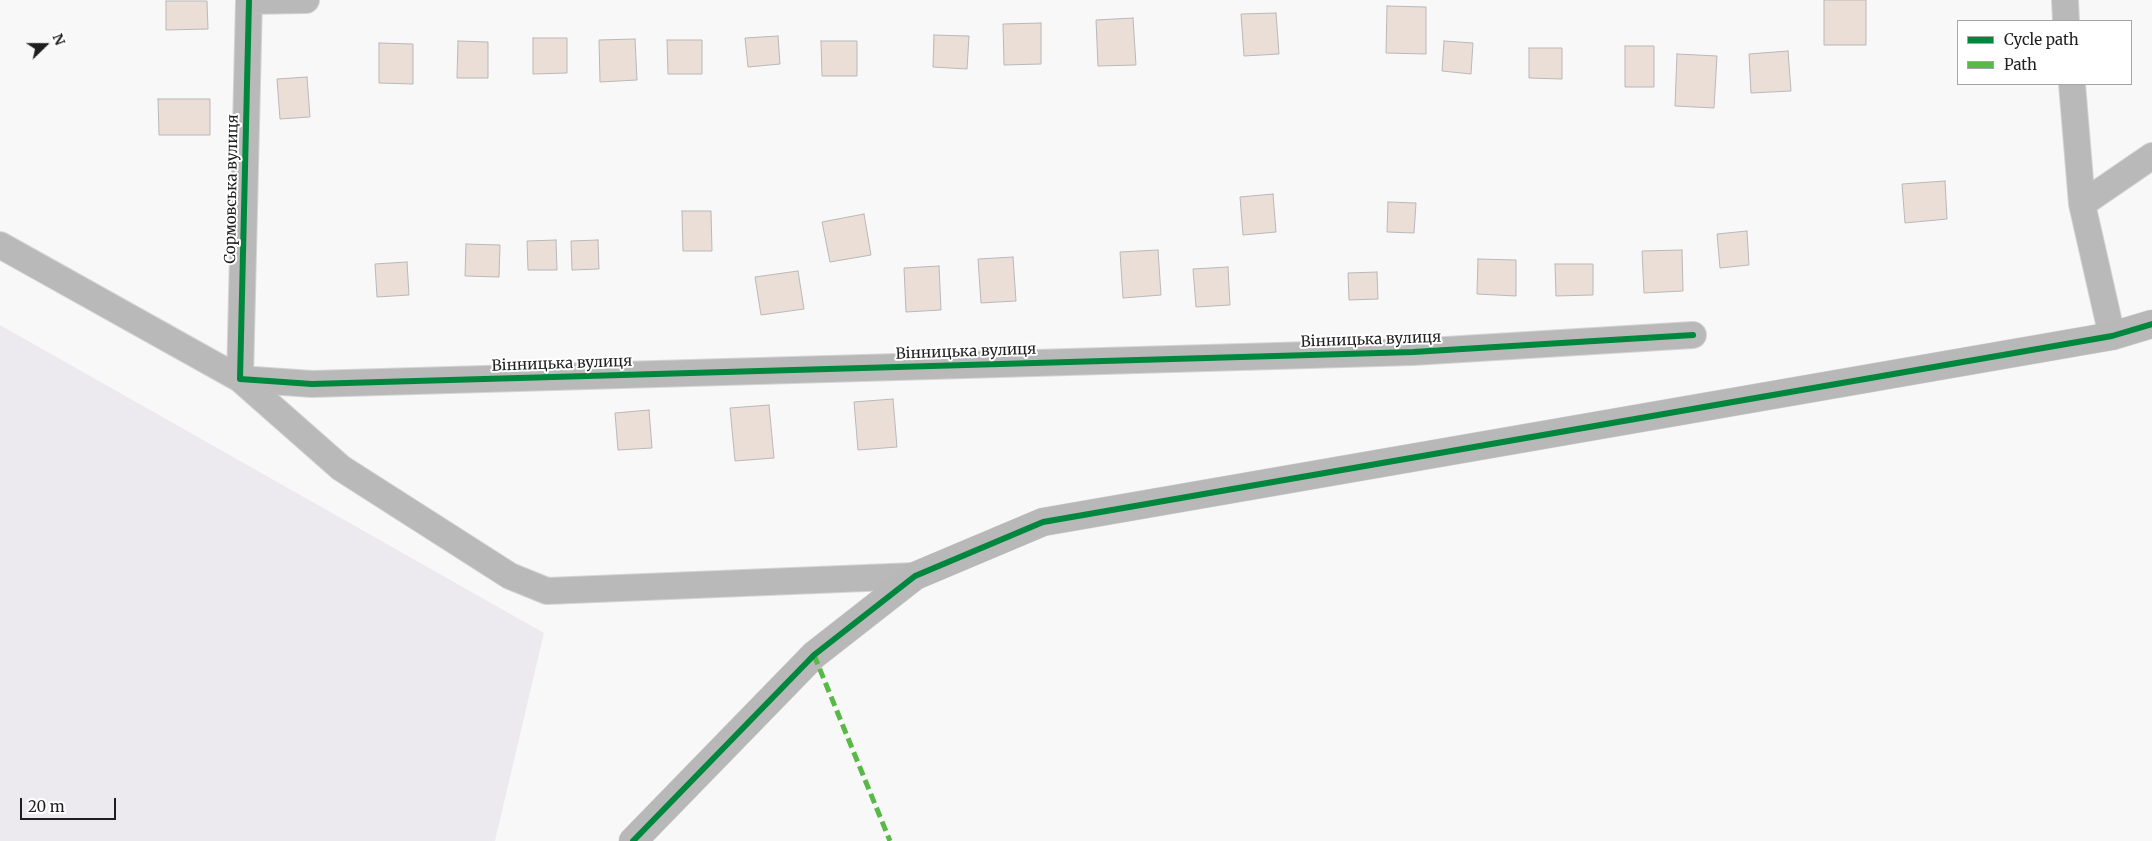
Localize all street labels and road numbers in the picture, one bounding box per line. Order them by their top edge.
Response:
street label: Сормовська вулиця [222,114,242,264]
street label: Вінницька вулиця [1300,329,1442,351]
street label: Вінницька вулиця [895,341,1037,363]
street label: Вінницька вулиця [491,353,633,375]

